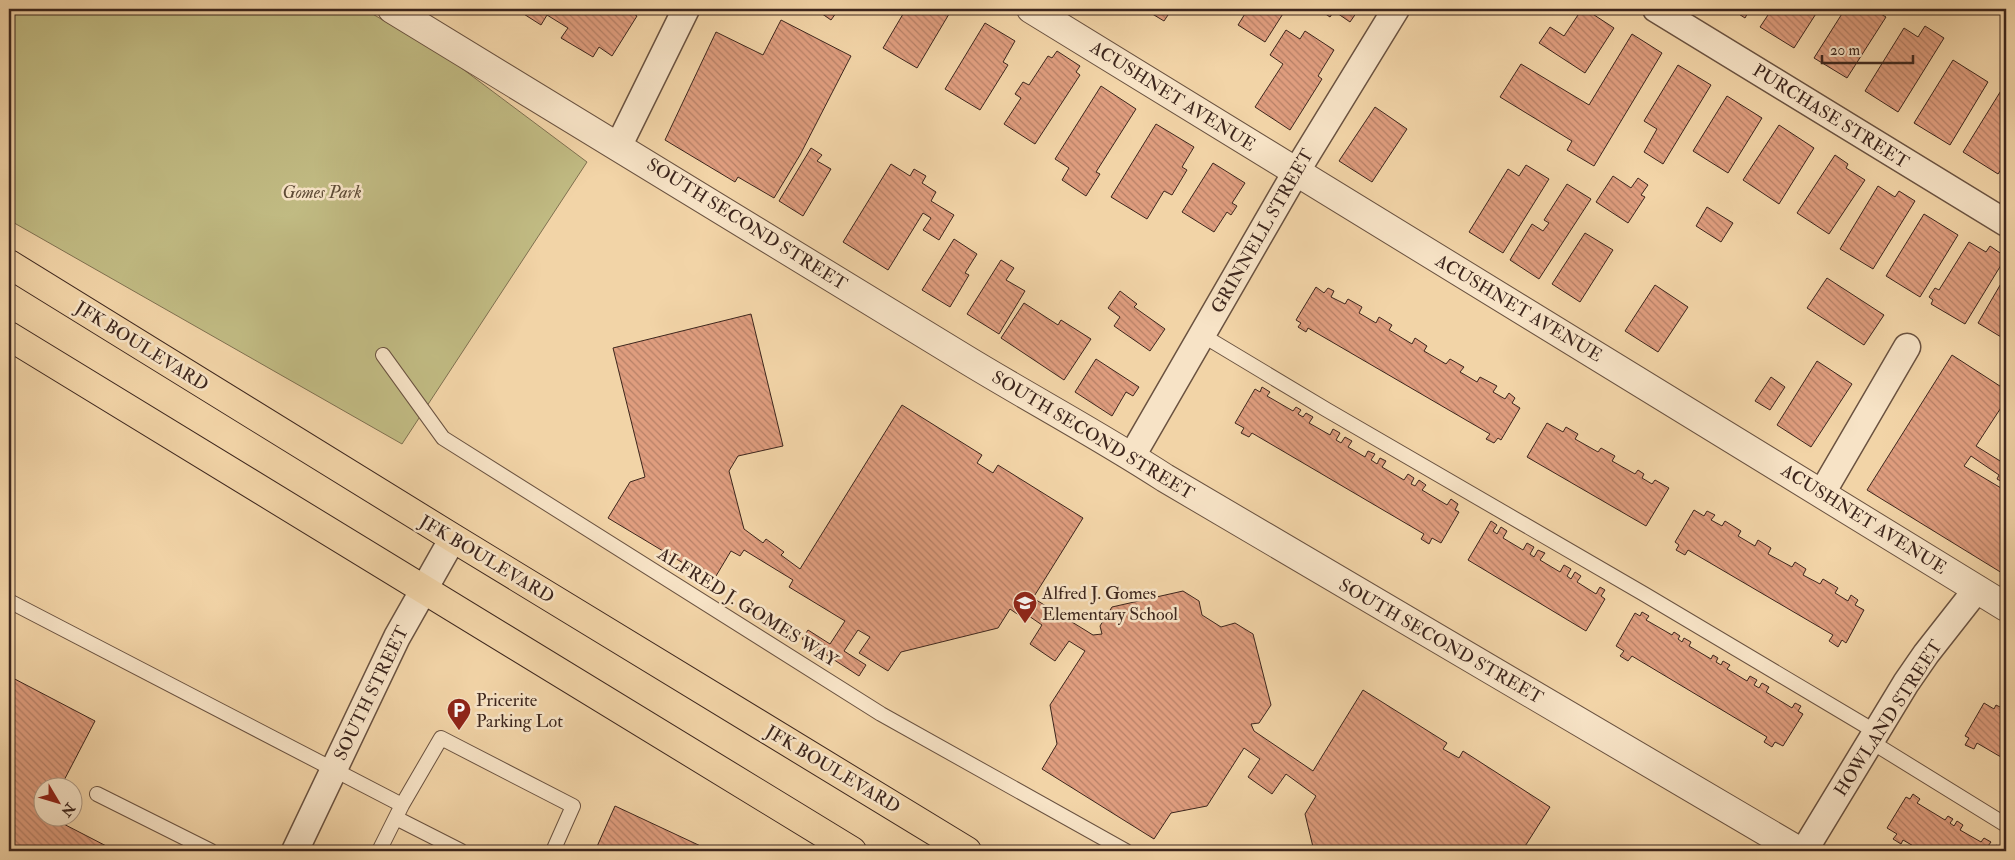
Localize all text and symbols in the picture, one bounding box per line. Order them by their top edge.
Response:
scale bar [1822,32,1914,64]
street label: ACUSHNET AVENUE [1085,36,1260,157]
text: 20 m [1830,41,1860,60]
street label: PURCHASE STREET [1748,59,1914,174]
street label: GRINNELL STREET [1206,144,1319,318]
street label: SOUTH SECOND STREET [642,153,852,296]
park label: Gomes Park [282,181,362,204]
street label: ACUSHNET AVENUE [1430,249,1606,367]
street label: JFK BOULEVARD [70,296,213,397]
street label: SOUTH SECOND STREET [987,366,1199,505]
street label: ACUSHNET AVENUE [1776,459,1951,580]
street label: JFK BOULEVARD [414,510,558,609]
street label: ALFRED J. GOMES WAY [652,542,843,673]
street label: SOUTH SECOND STREET [1334,573,1548,710]
place label: Alfred J. Gomes Elementary School [1041,582,1178,626]
school or university icon: Alfred J. Gomes Elementary School [1012,590,1038,624]
street label: SOUTH STREET [329,622,414,764]
street label: HOWLAND STREET [1829,635,1948,801]
place label: Pricerite Parking Lot [476,689,563,733]
parking icon: Pricerite Parking Lot [446,697,472,731]
street label: JFK BOULEVARD [760,720,904,819]
north arrow [32,778,82,828]
text: N [57,799,79,820]

